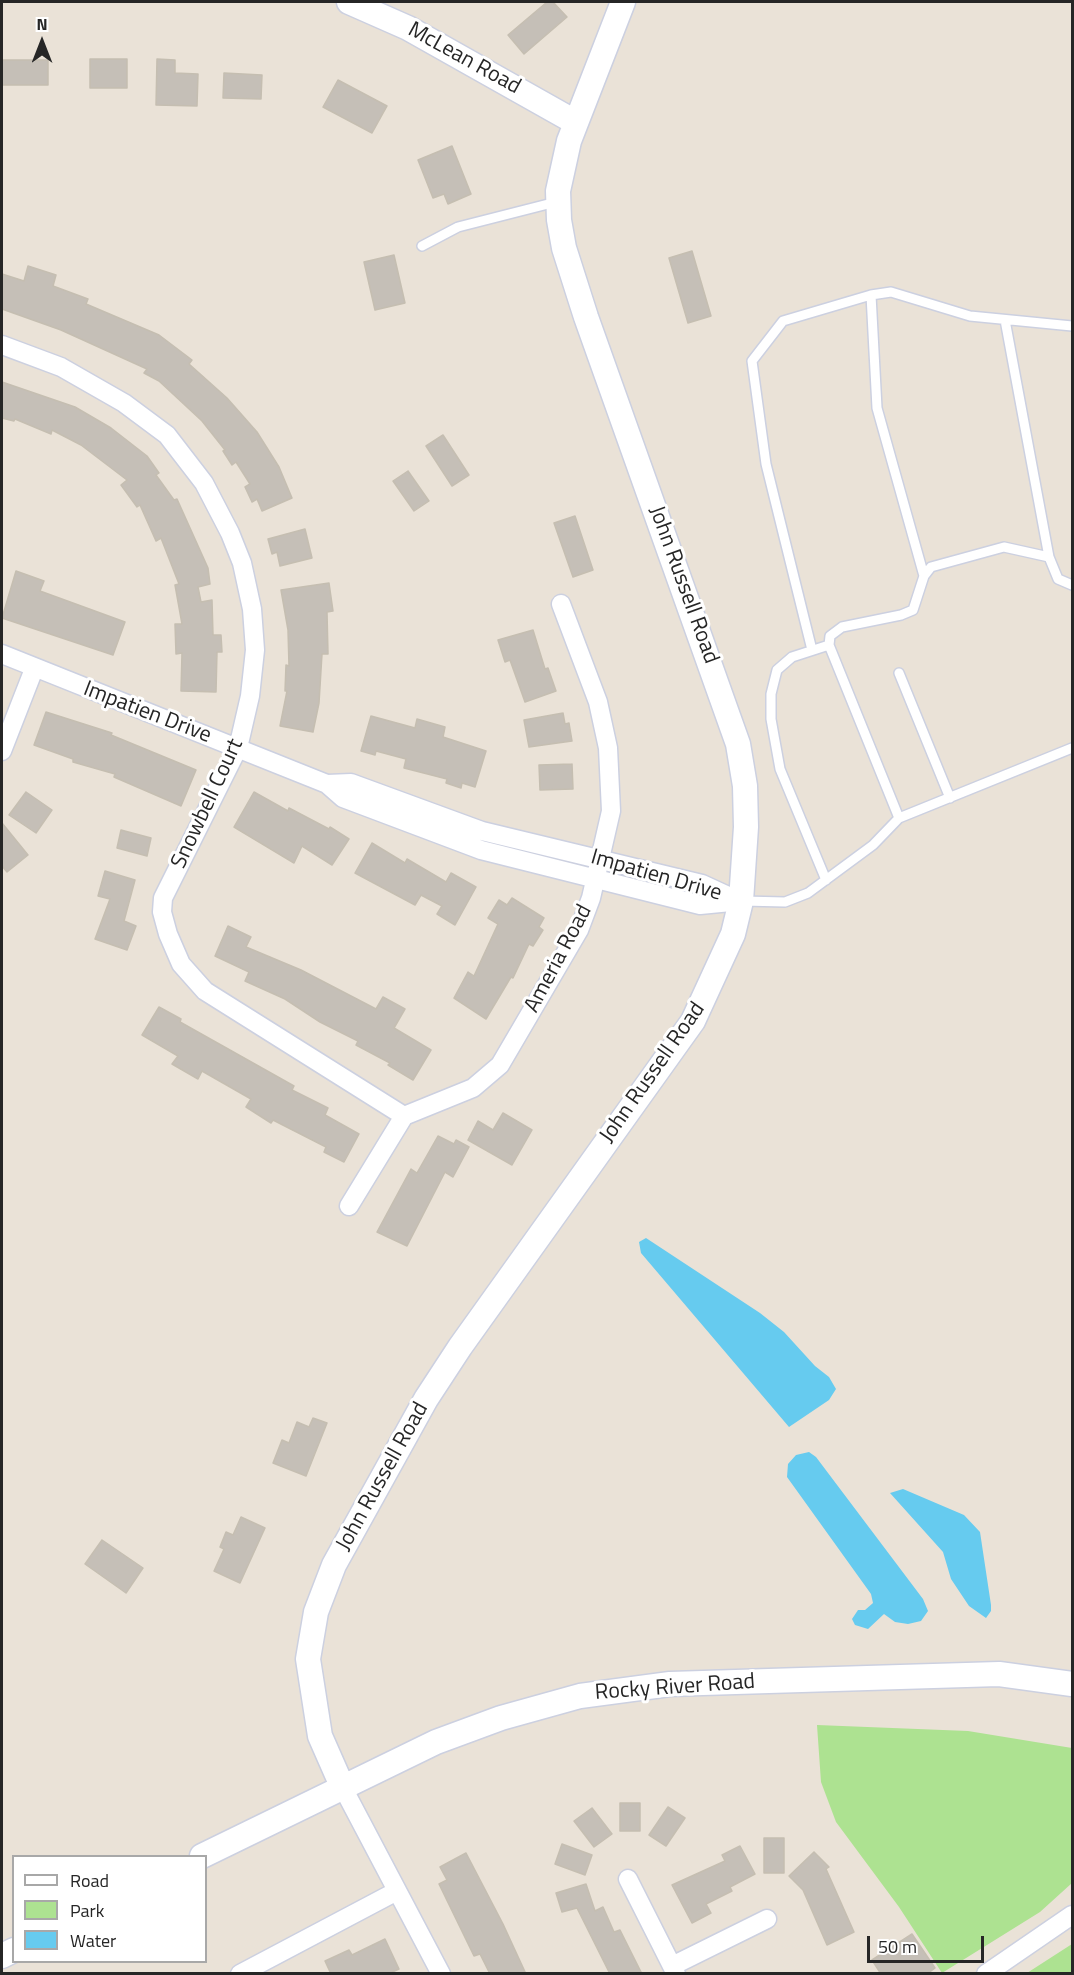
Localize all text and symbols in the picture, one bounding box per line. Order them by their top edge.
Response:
north arrow [12,12,72,72]
text: N [36,12,48,36]
street label: McLean Road [403,17,525,101]
street label: John Russell Road [642,503,724,667]
street label: Impatien Drive [79,677,215,749]
street label: Snowbell Court [166,735,250,873]
street label: Impatien Drive [588,845,724,907]
street label: Ameria Road [520,900,598,1018]
street label: John Russell Road [595,998,711,1148]
street label: John Russell Road [331,1398,435,1556]
street label: Rocky River Road [594,1669,756,1707]
legend [12,1855,207,1963]
text: Road [70,1867,109,1894]
text: Park [70,1897,104,1924]
scale bar [870,1924,987,1962]
text: Water [70,1927,116,1954]
text: 50 m [878,1933,917,1960]

